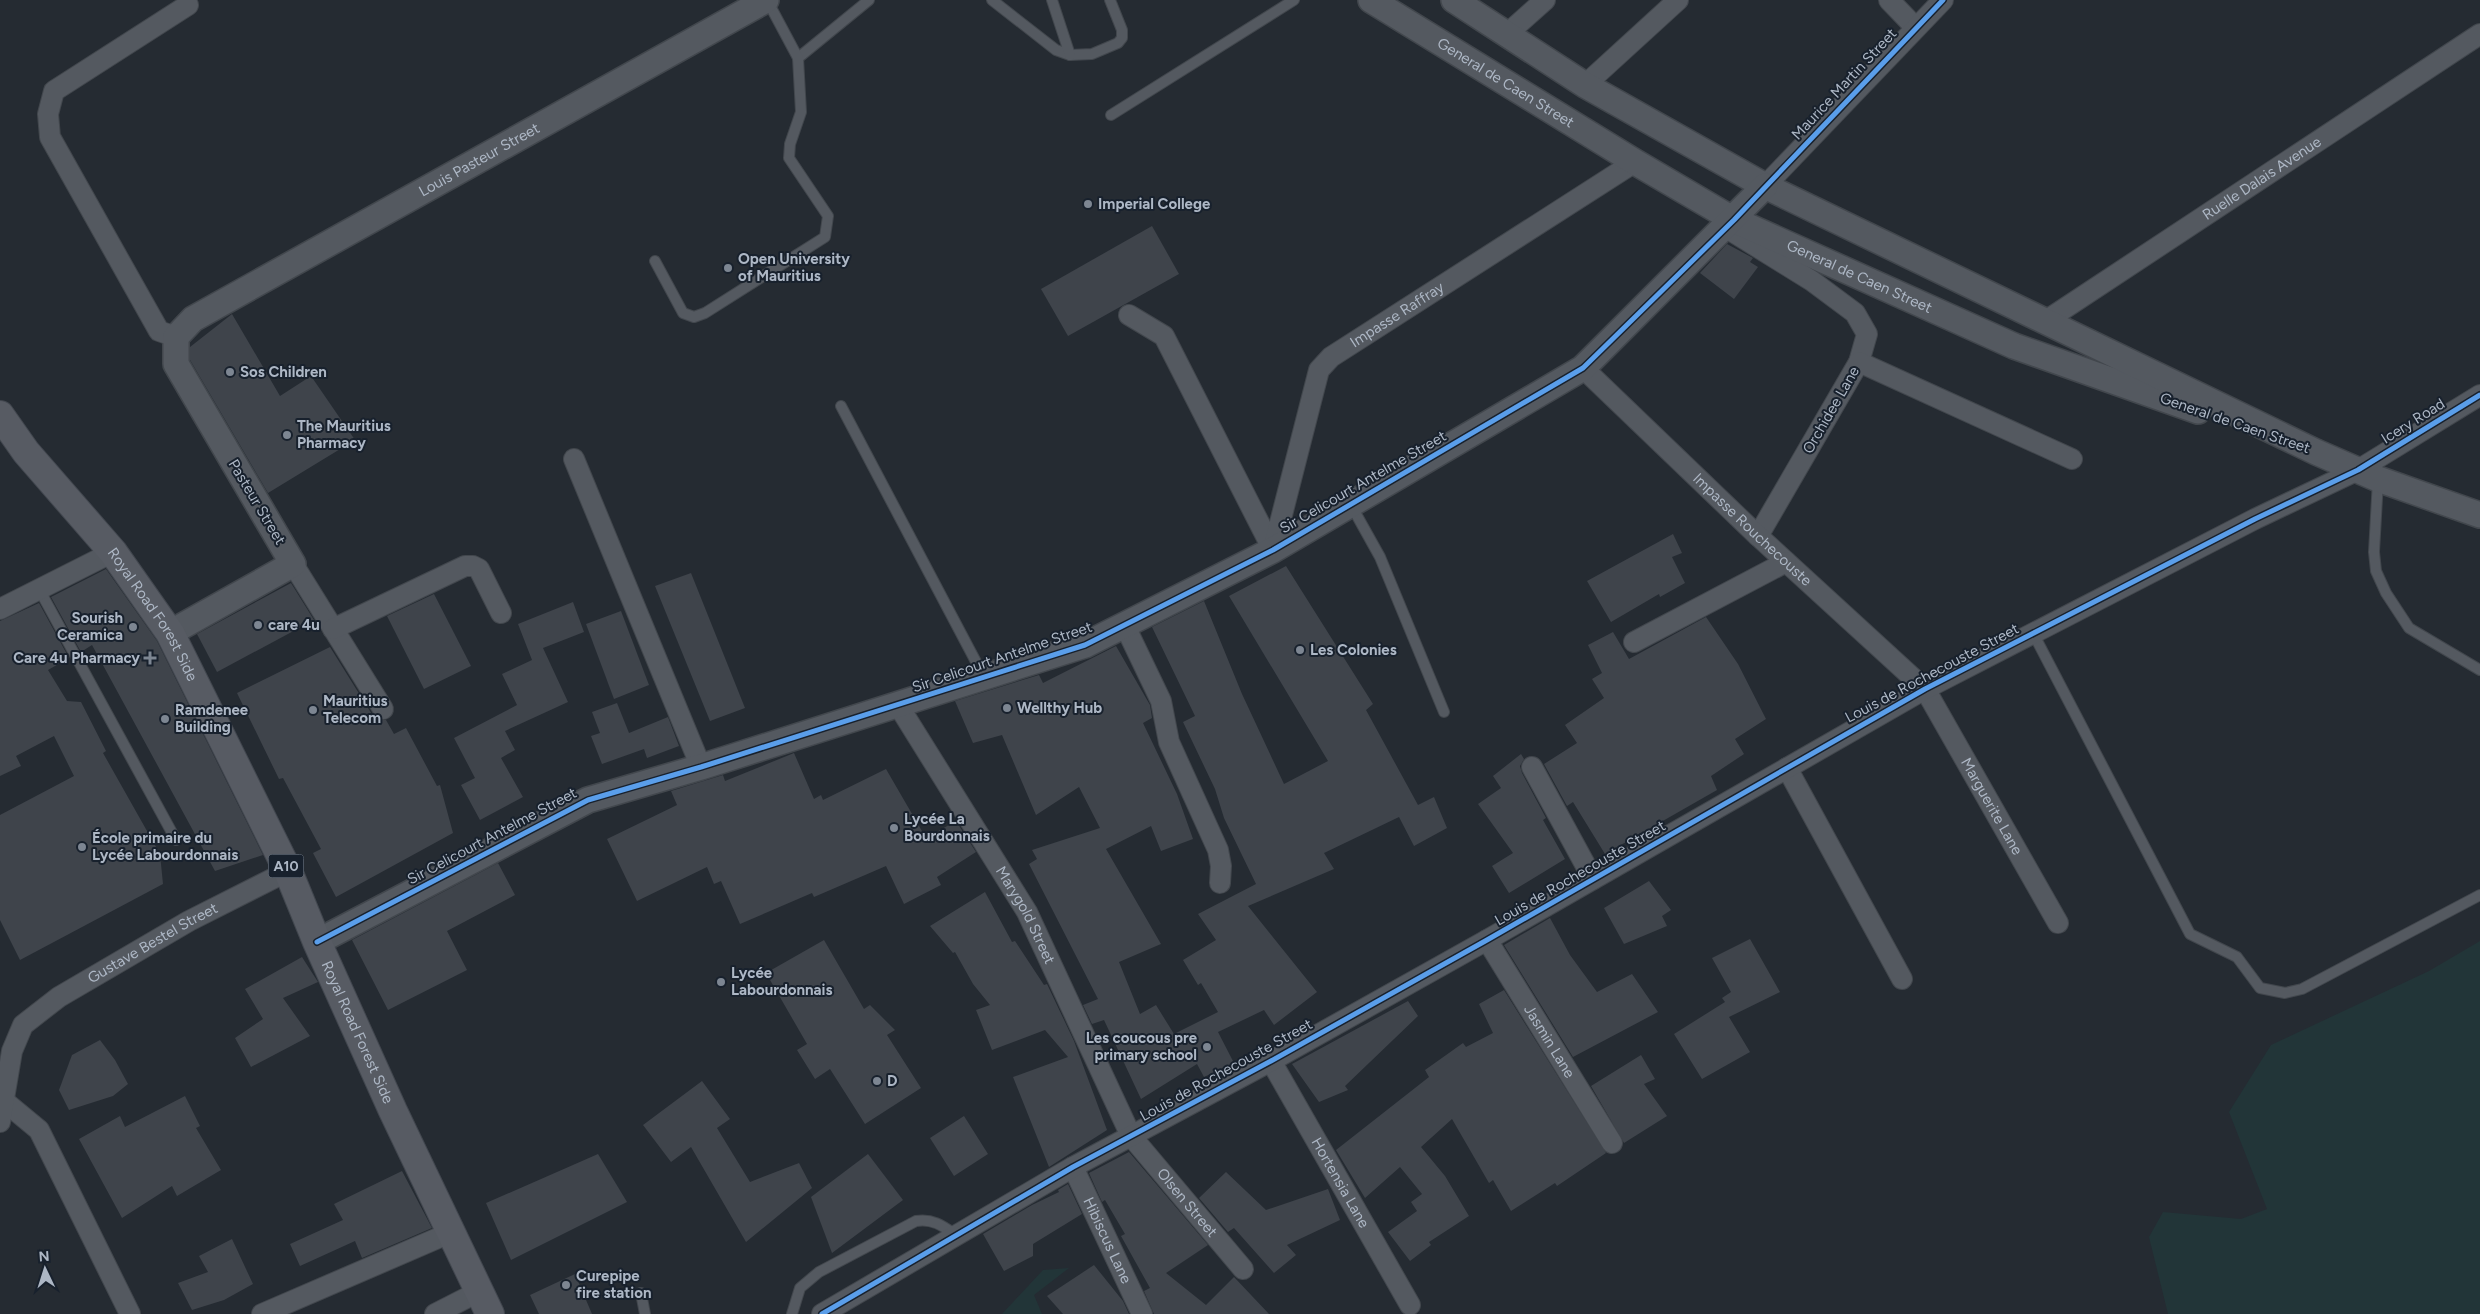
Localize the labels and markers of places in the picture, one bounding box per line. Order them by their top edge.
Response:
place label: Imperial College [1098,195,1211,213]
marker: Imperial College [1082,198,1094,210]
place label: Open University of Mauritius [738,250,850,285]
marker: Open University of Mauritius [722,262,734,274]
place label: Sos Children [240,363,327,381]
marker: Sos Children [224,366,236,378]
place label: The Mauritius Pharmacy [297,417,391,452]
marker: The Mauritius Pharmacy [281,429,293,441]
place label: Sourish Ceramica [57,609,123,644]
place label: care 4u [268,616,320,634]
marker: care 4u [252,619,264,631]
marker: Sourish Ceramica [127,621,139,633]
place label: Les Colonies [1310,641,1397,659]
marker: Les Colonies [1294,644,1306,656]
place label: Care 4u Pharmacy [13,649,140,667]
marker: Care 4u Pharmacy [144,652,156,664]
place label: Mauritius Telecom [323,692,387,727]
place label: Wellthy Hub [1017,699,1102,717]
place label: Ramdenee Building [175,701,249,736]
marker: Wellthy Hub [1001,702,1013,714]
marker: Mauritius Telecom [307,704,319,716]
marker: Ramdenee Building [159,713,171,725]
place label: Lycée La Bourdonnais [904,810,990,845]
marker: Lycée La Bourdonnais [888,822,900,834]
place label: École primaire du Lycée Labourdonnais [92,829,238,864]
marker: École primaire du Lycée Labourdonnais [76,841,88,853]
place label: Lycée Labourdonnais [731,964,833,999]
marker: Lycée Labourdonnais [715,976,727,988]
place label: Les coucous pre primary school [1086,1029,1198,1064]
marker: Les coucous pre primary school [1201,1041,1213,1053]
place label: D [887,1072,898,1090]
marker: D [871,1075,883,1087]
place label: Curepipe fire station [576,1267,651,1302]
marker: Curepipe fire station [560,1279,572,1291]

